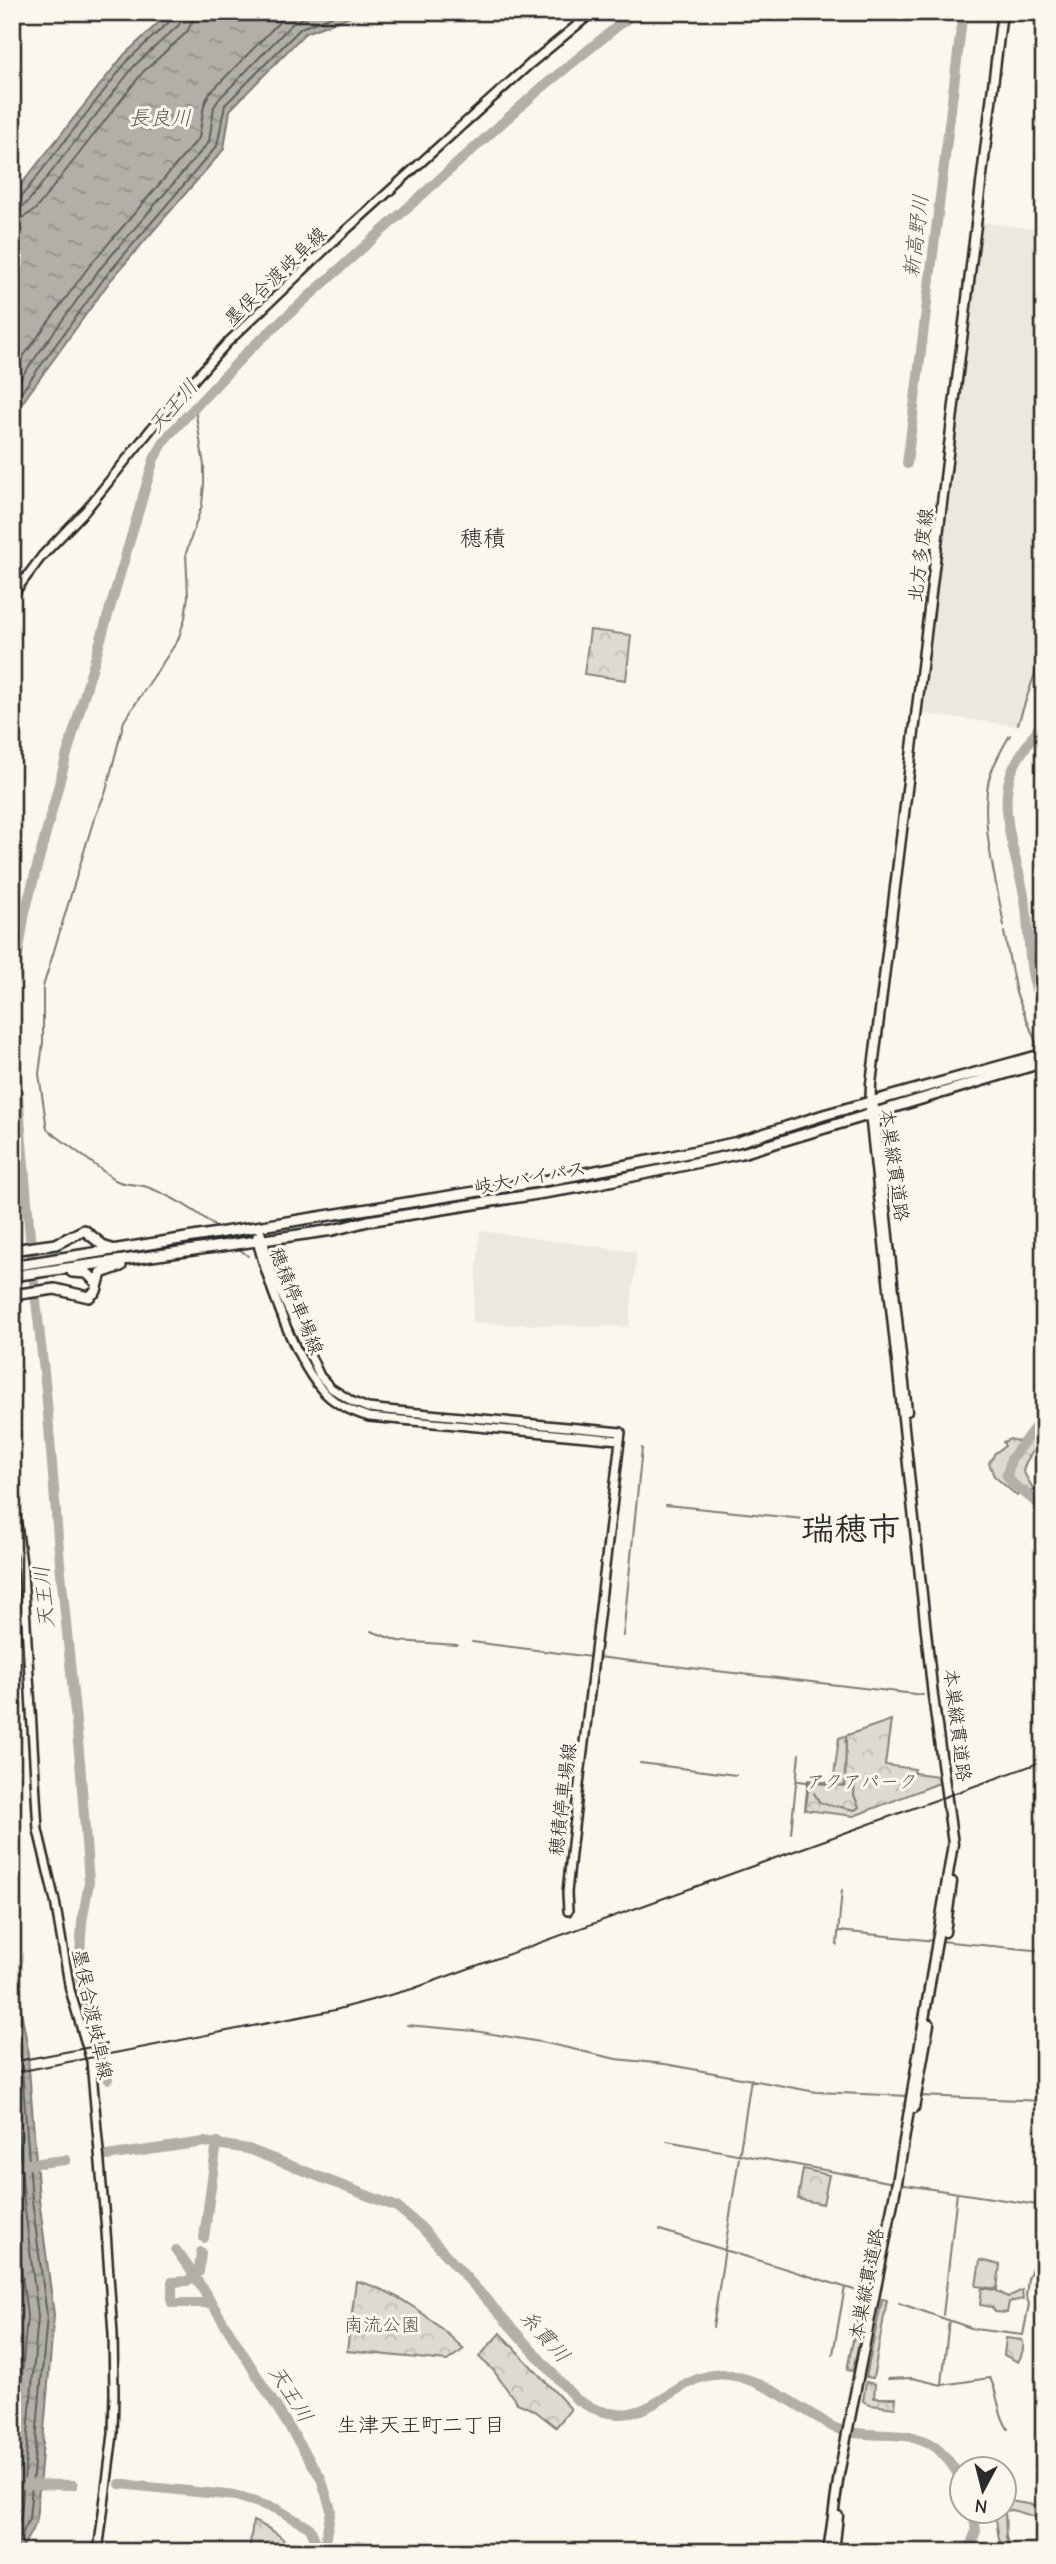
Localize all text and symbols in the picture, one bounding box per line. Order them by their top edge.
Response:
water label: 長良川 [129,106,192,130]
water label: 新高野川 [899,193,933,279]
street label: 墨俣合渡岐阜線 [220,223,331,331]
water label: 天王川 [143,374,203,438]
street label: 北方多度線 [904,507,938,604]
district label: 穂積 [460,525,506,552]
street label: 本巣縦貫道路 [875,1107,913,1223]
street label: 岐大バイパス [472,1157,588,1199]
street label: 穂積停車場線 [265,1244,328,1358]
district label: 瑞穂市 [802,1510,901,1548]
water label: 天王川 [29,1565,59,1629]
street label: 本巣縦貫道路 [939,1667,975,1783]
street label: 穂積停車場線 [545,1741,581,1857]
park label: アクアパーク [806,1771,918,1793]
street label: 墨俣合渡岐阜線 [67,1947,117,2082]
street label: 本巣縦貫道路 [845,2226,889,2342]
water label: 糸貫川 [515,2305,575,2367]
park label: 南流公園 [344,2314,420,2336]
water label: 天王川 [264,2361,318,2427]
district label: 生津天王町二丁目 [337,2413,505,2437]
north arrow [948,2456,1018,2526]
text: N [974,2494,989,2518]

